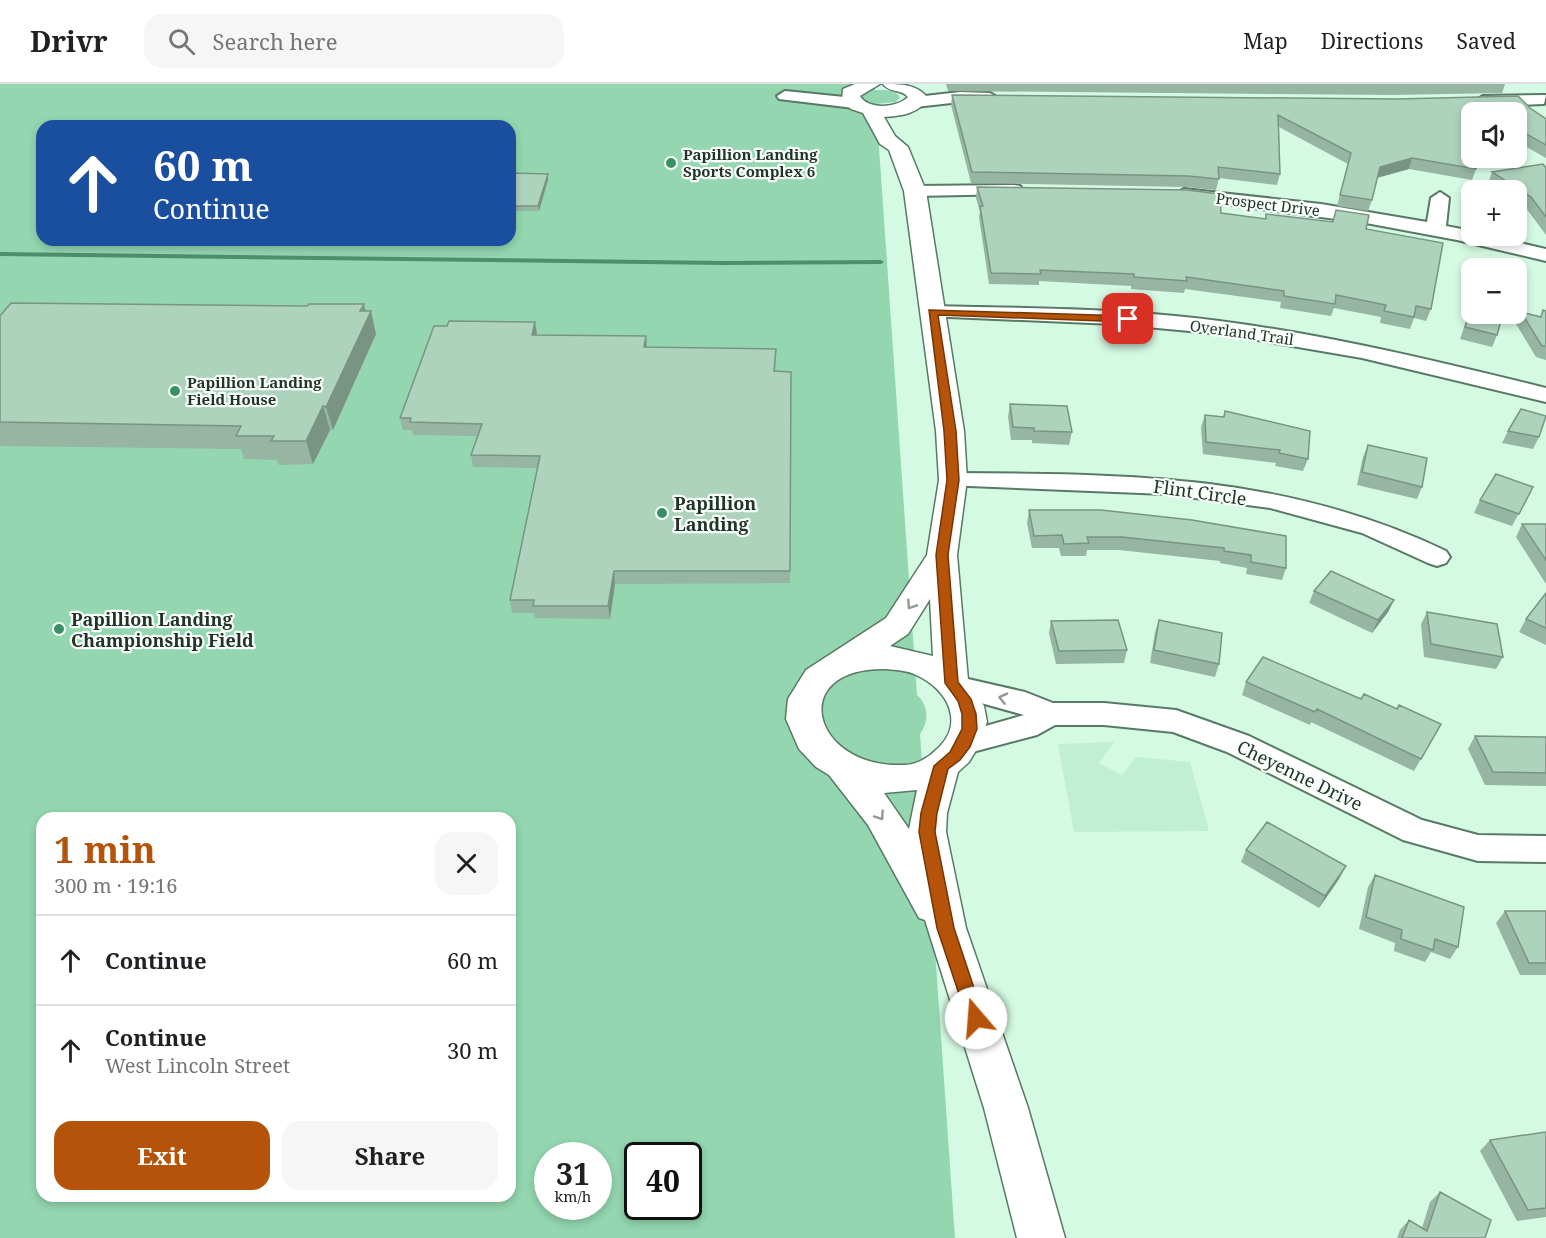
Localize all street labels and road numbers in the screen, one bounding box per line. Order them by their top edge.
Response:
street label: Prospect Drive [1215,188,1321,220]
street label: Overland Trail [1189,315,1296,349]
street label: Flint Circle [1152,474,1248,510]
street label: Cheyenne Drive [1233,734,1367,816]

